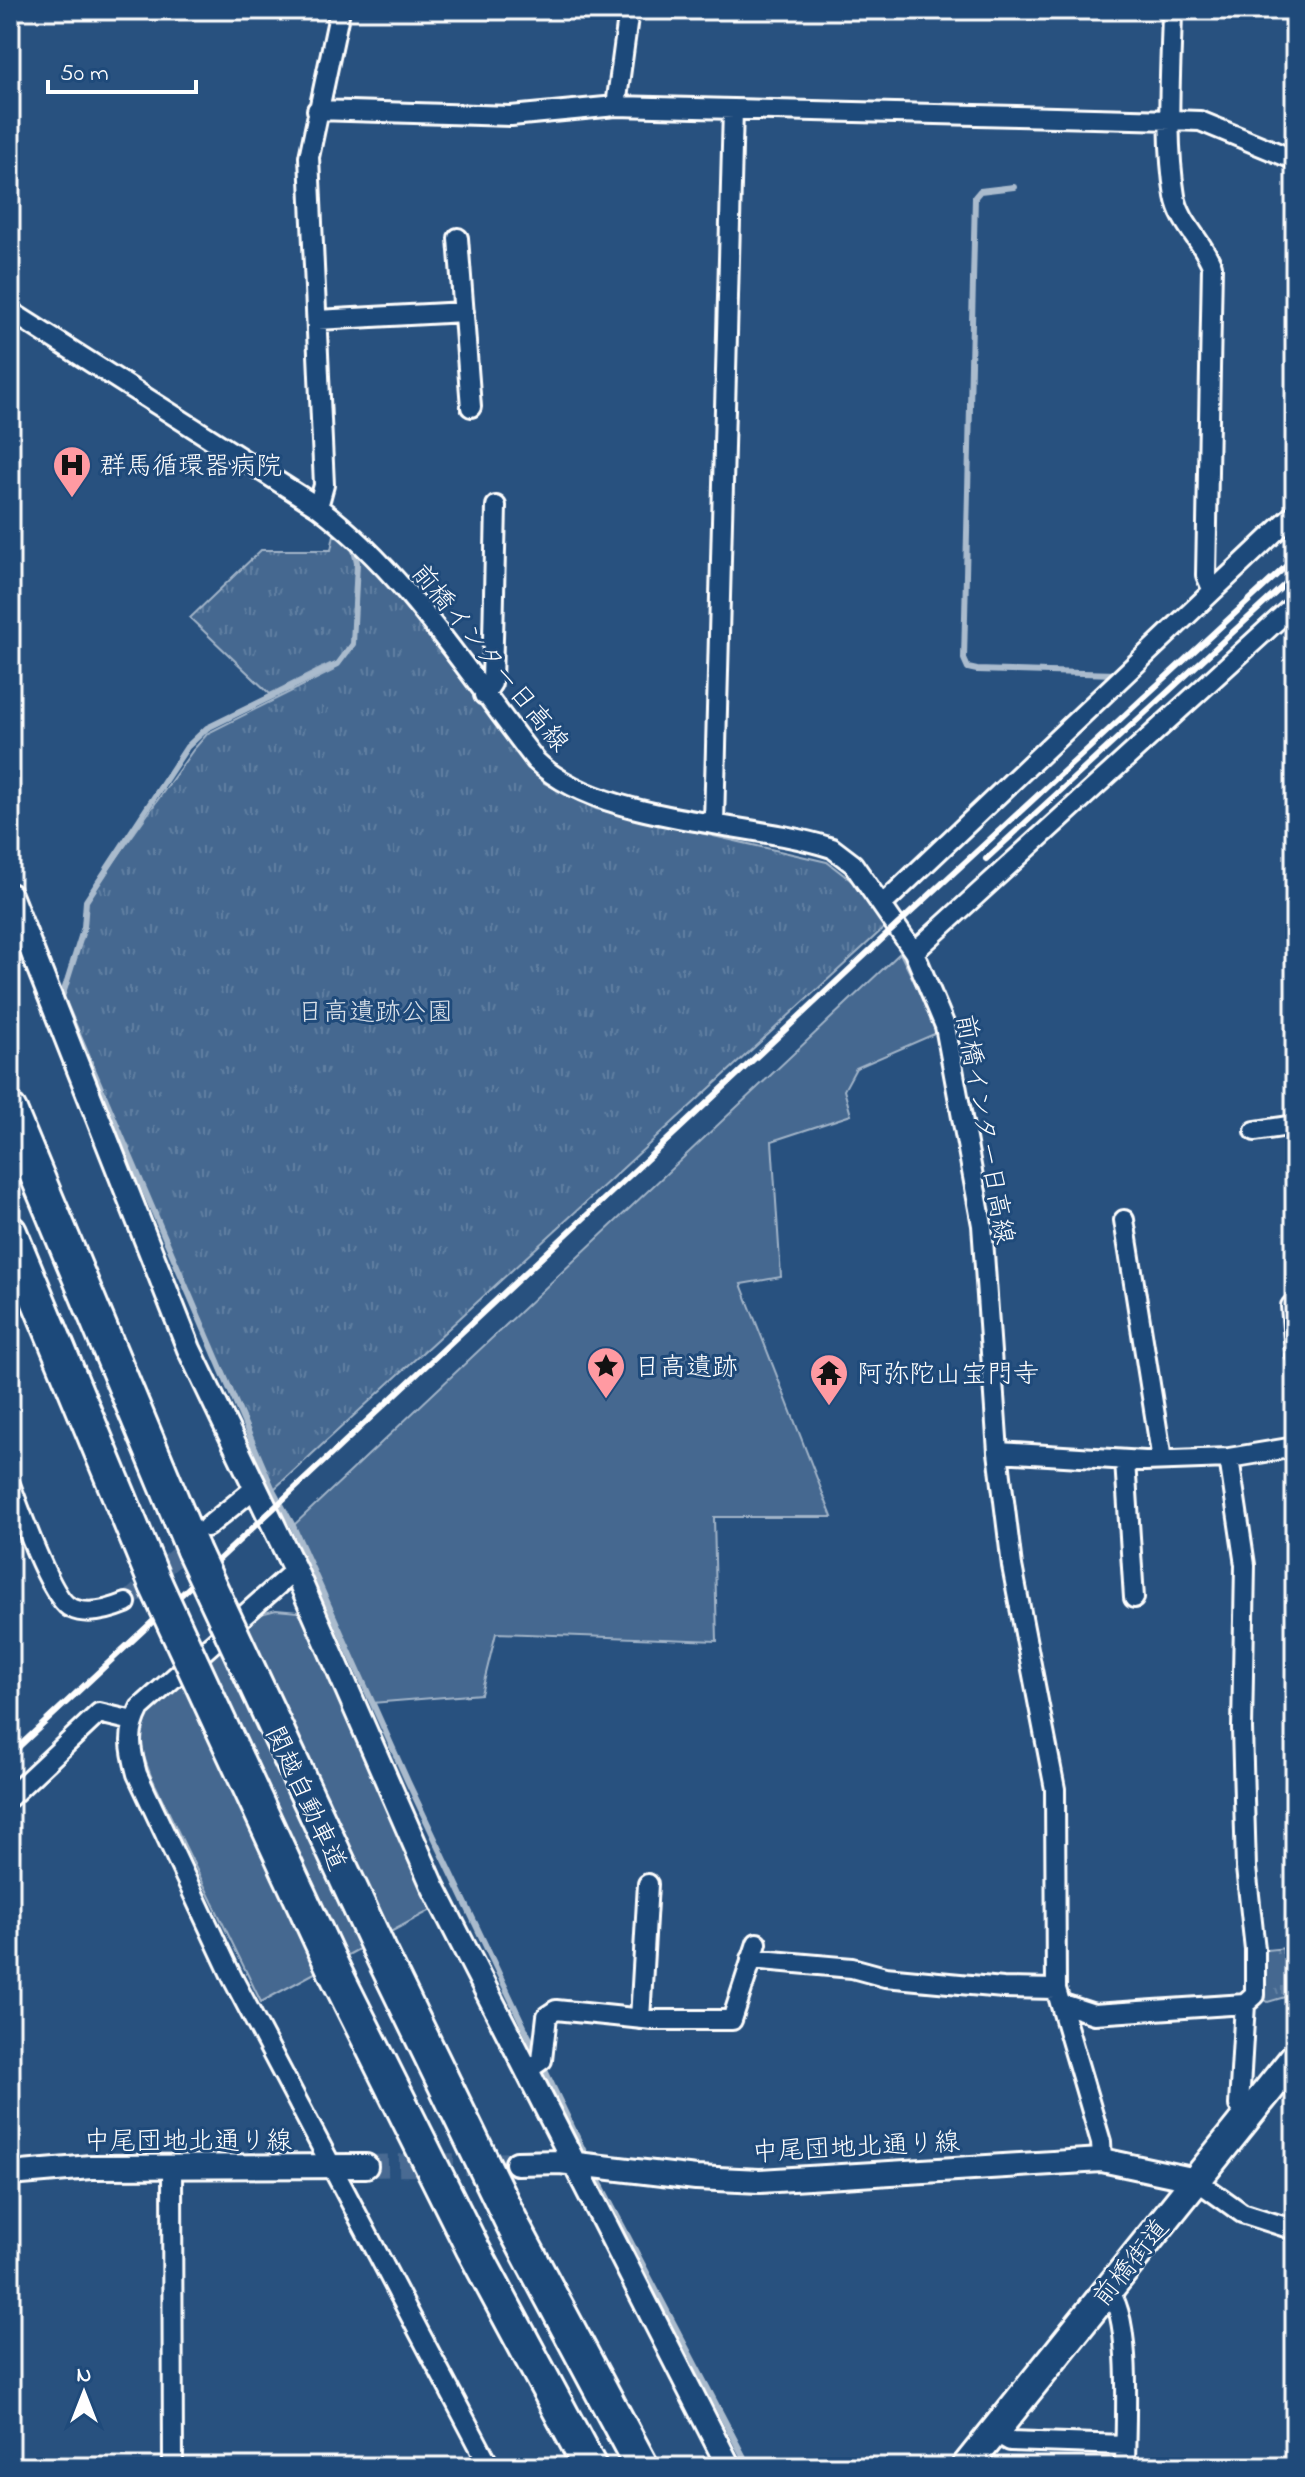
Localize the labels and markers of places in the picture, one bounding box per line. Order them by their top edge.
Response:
hospital icon: 群馬循環器病院 [51,444,93,499]
place label: 群馬循環器病院 [100,449,282,487]
place icon: 日高遺跡 [585,1345,627,1400]
place label: 日高遺跡 [634,1350,738,1388]
temple icon: 阿弥陀山宝門寺 [808,1352,850,1407]
place label: 阿弥陀山宝門寺 [857,1357,1039,1395]

